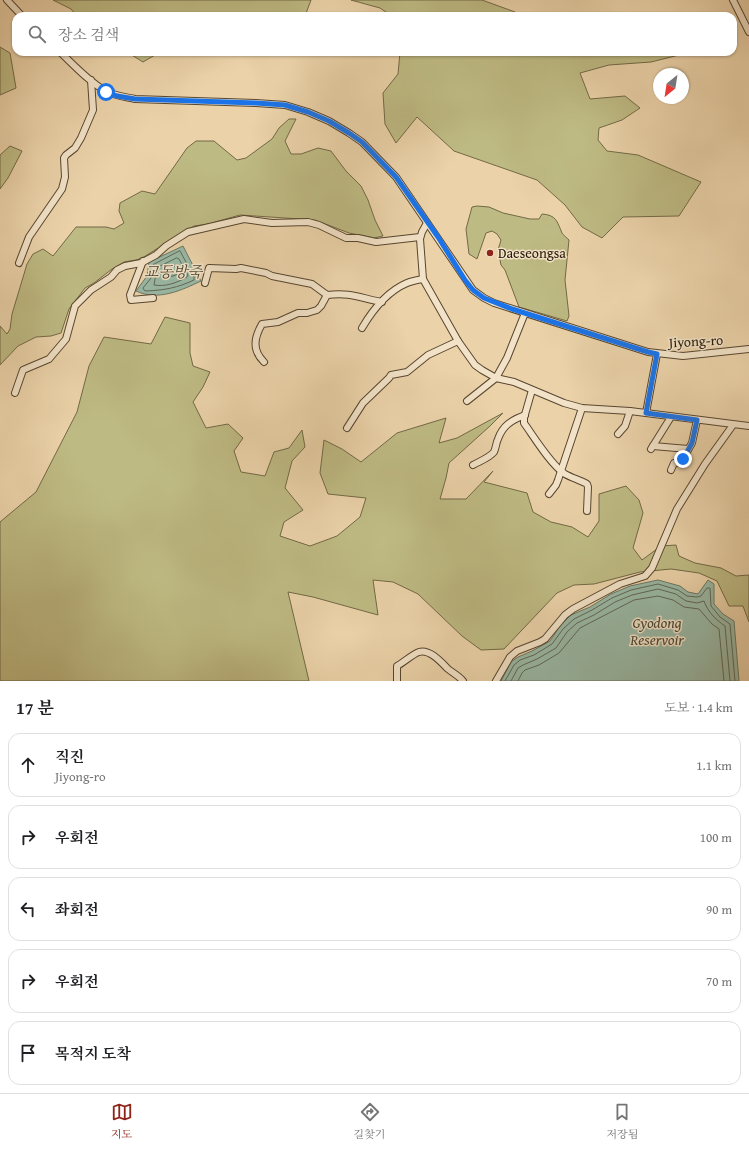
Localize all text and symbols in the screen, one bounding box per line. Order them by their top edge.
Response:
search box [12,12,737,56]
icon: search [26,23,48,45]
text: 장소 검색 [58,24,119,45]
north arrow [653,68,689,104]
route start [97,83,115,101]
place label: Daeseongsa [498,243,566,263]
marker: Daeseongsa [485,248,495,258]
water label: 교동방죽 [144,261,203,282]
street label: Jiyong-ro [666,330,724,353]
route end [674,450,692,468]
water label: Gyodong Reservoir [629,612,684,650]
text: 17 분 [16,695,54,720]
text: 도보 · 1.4 km [664,698,733,717]
text: 직진 [55,746,84,767]
icon: ahead [17,754,39,776]
text: 1.1 km [696,756,732,775]
text: Jiyong-ro [55,767,106,786]
icon: right [17,826,39,848]
text: 우회전 [55,827,98,848]
text: 100 m [700,828,732,847]
icon: left [17,898,39,920]
text: 좌회전 [55,899,98,920]
text: 90 m [706,900,732,919]
icon: right [17,970,39,992]
text: 우회전 [55,971,98,992]
text: 70 m [706,972,732,991]
icon: arrive [17,1042,39,1064]
text: 목적지 도착 [55,1043,131,1064]
tab: 지도 [111,1101,133,1142]
tab: 길찾기 [354,1101,385,1142]
tab: 저장됨 [607,1101,638,1142]

